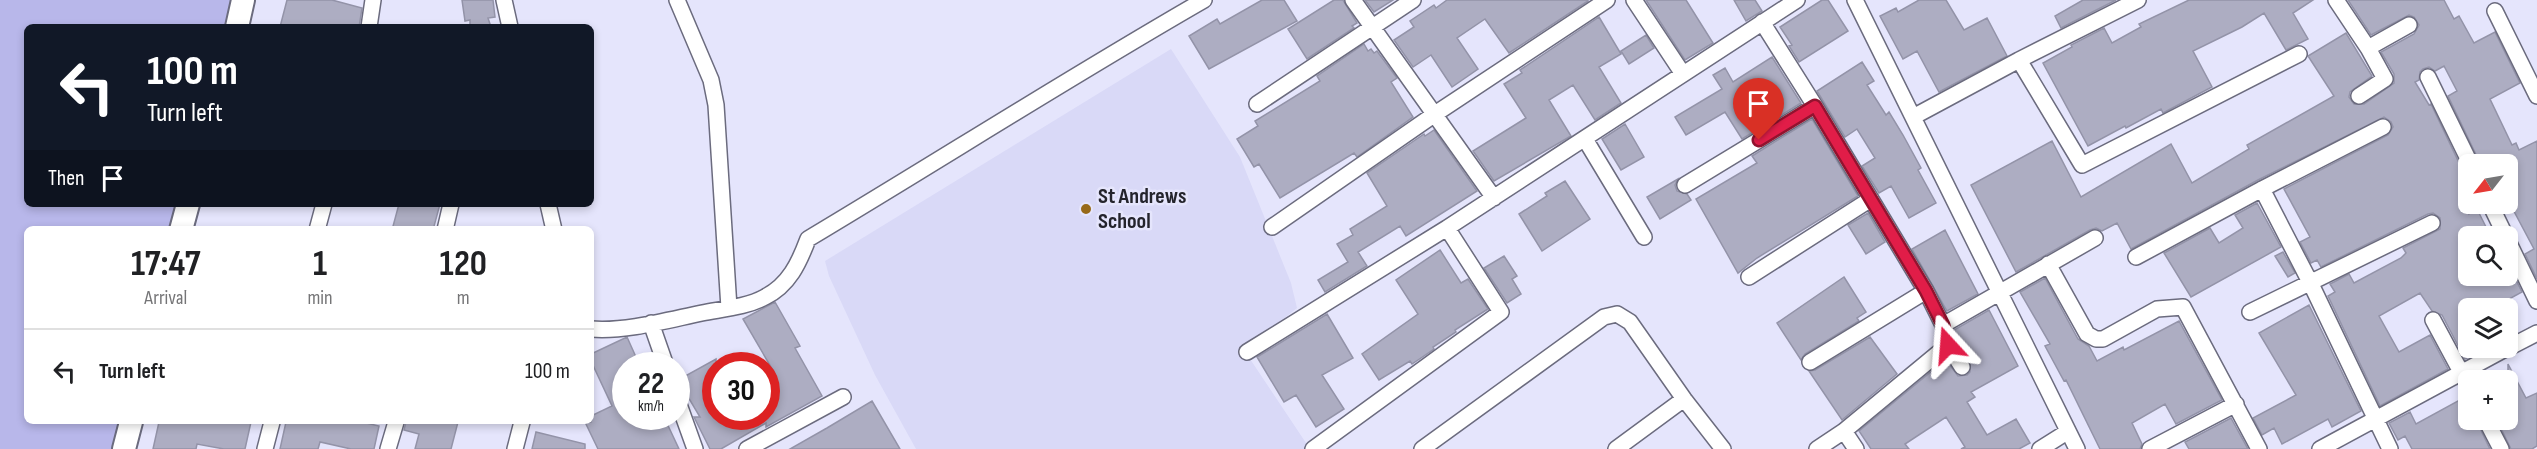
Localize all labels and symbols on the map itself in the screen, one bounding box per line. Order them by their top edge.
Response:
pin [1733,78,1784,140]
north arrow [2458,154,2518,214]
place label: St Andrews School [1098,183,1186,235]
marker: St Andrews School [1079,202,1093,216]
position arrow [1916,313,1980,377]
speed limit sign: 30 [702,352,780,430]

